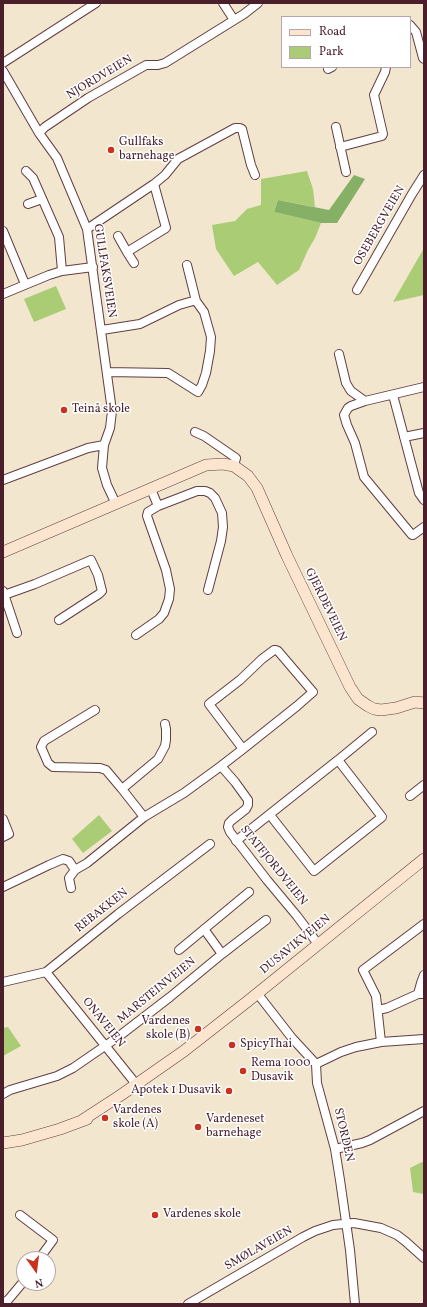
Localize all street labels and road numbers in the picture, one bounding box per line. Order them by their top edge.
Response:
street label: NJORDVEIEN [64,53,136,103]
street label: OSEBERGVEIEN [351,183,409,269]
street label: GULLFAKSVEIEN [89,223,119,319]
street label: GJERDEVEIEN [301,566,349,644]
street label: STATFJORDVEIEN [236,823,310,909]
street label: REBAKKEN [73,886,131,936]
street label: DUSAVIKVEIEN [258,912,334,978]
street label: MARSTEINVEIEN [115,955,199,1027]
street label: ONAVEIEN [79,995,127,1051]
street label: STORDEN [330,1107,356,1163]
street label: SMØLAVEIEN [223,1224,295,1274]

